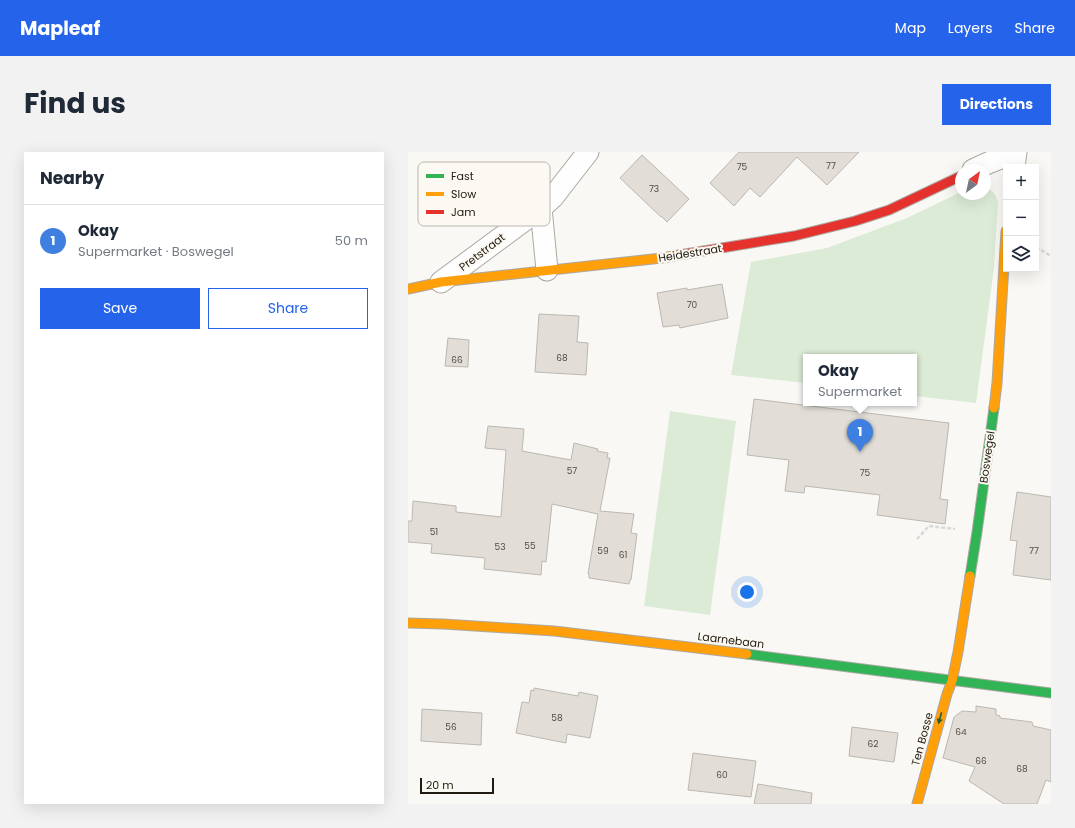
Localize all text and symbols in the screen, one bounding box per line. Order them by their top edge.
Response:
text: Mapleaf [20,15,100,42]
text: Map [895,18,926,38]
text: Layers [948,18,992,38]
text: Share [1014,18,1055,38]
text: Find us [24,84,126,123]
button: Directions [942,84,1051,125]
house number: 77 [826,160,836,172]
house number: 75 [737,161,748,173]
legend [418,162,550,226]
north arrow [955,164,991,200]
map controls [1003,164,1039,272]
button: + [1003,164,1039,200]
text: Nearby [40,166,104,190]
text: Fast [451,168,474,184]
house number: 73 [649,183,659,195]
text: Slow [451,186,476,202]
button: − [1003,200,1039,236]
text: Jam [451,204,476,220]
text: Okay [78,220,119,241]
street label: Pretstraat [456,229,508,275]
text: 1 [51,231,55,250]
text: 50 m [335,231,368,250]
button: layers [1003,236,1039,272]
street label: Heidestraat [657,240,723,266]
text: Supermarket · Boswegel [78,242,234,261]
button: Save [40,288,200,329]
button: Share [208,288,368,329]
house number: 70 [687,299,698,311]
house number: 68 [556,352,568,364]
house number: 66 [451,354,463,366]
popup [803,354,917,406]
text: Okay [818,360,859,381]
text: Supermarket [818,382,902,401]
pin: 1 [847,419,873,452]
street label: Boswegel [975,430,999,484]
house number: 57 [567,465,577,477]
house number: 75 [860,467,871,479]
house number: 51 [430,526,438,538]
house number: 55 [524,540,536,552]
house number: 53 [495,541,505,553]
house number: 59 [597,545,609,557]
house number: 77 [1029,545,1039,557]
house number: 61 [619,549,627,561]
your location [737,582,757,602]
street label: Laarnebaan [697,628,765,652]
street label: Ten Bosse [907,710,937,768]
house number: 58 [551,712,563,724]
one-way arrow [937,712,943,724]
house number: 56 [445,721,457,733]
house number: 64 [955,726,967,738]
house number: 62 [868,738,878,750]
house number: 66 [975,755,987,767]
house number: 68 [1016,763,1028,775]
house number: 60 [716,769,728,781]
scale bar [420,776,494,795]
text: 20 m [426,777,454,793]

